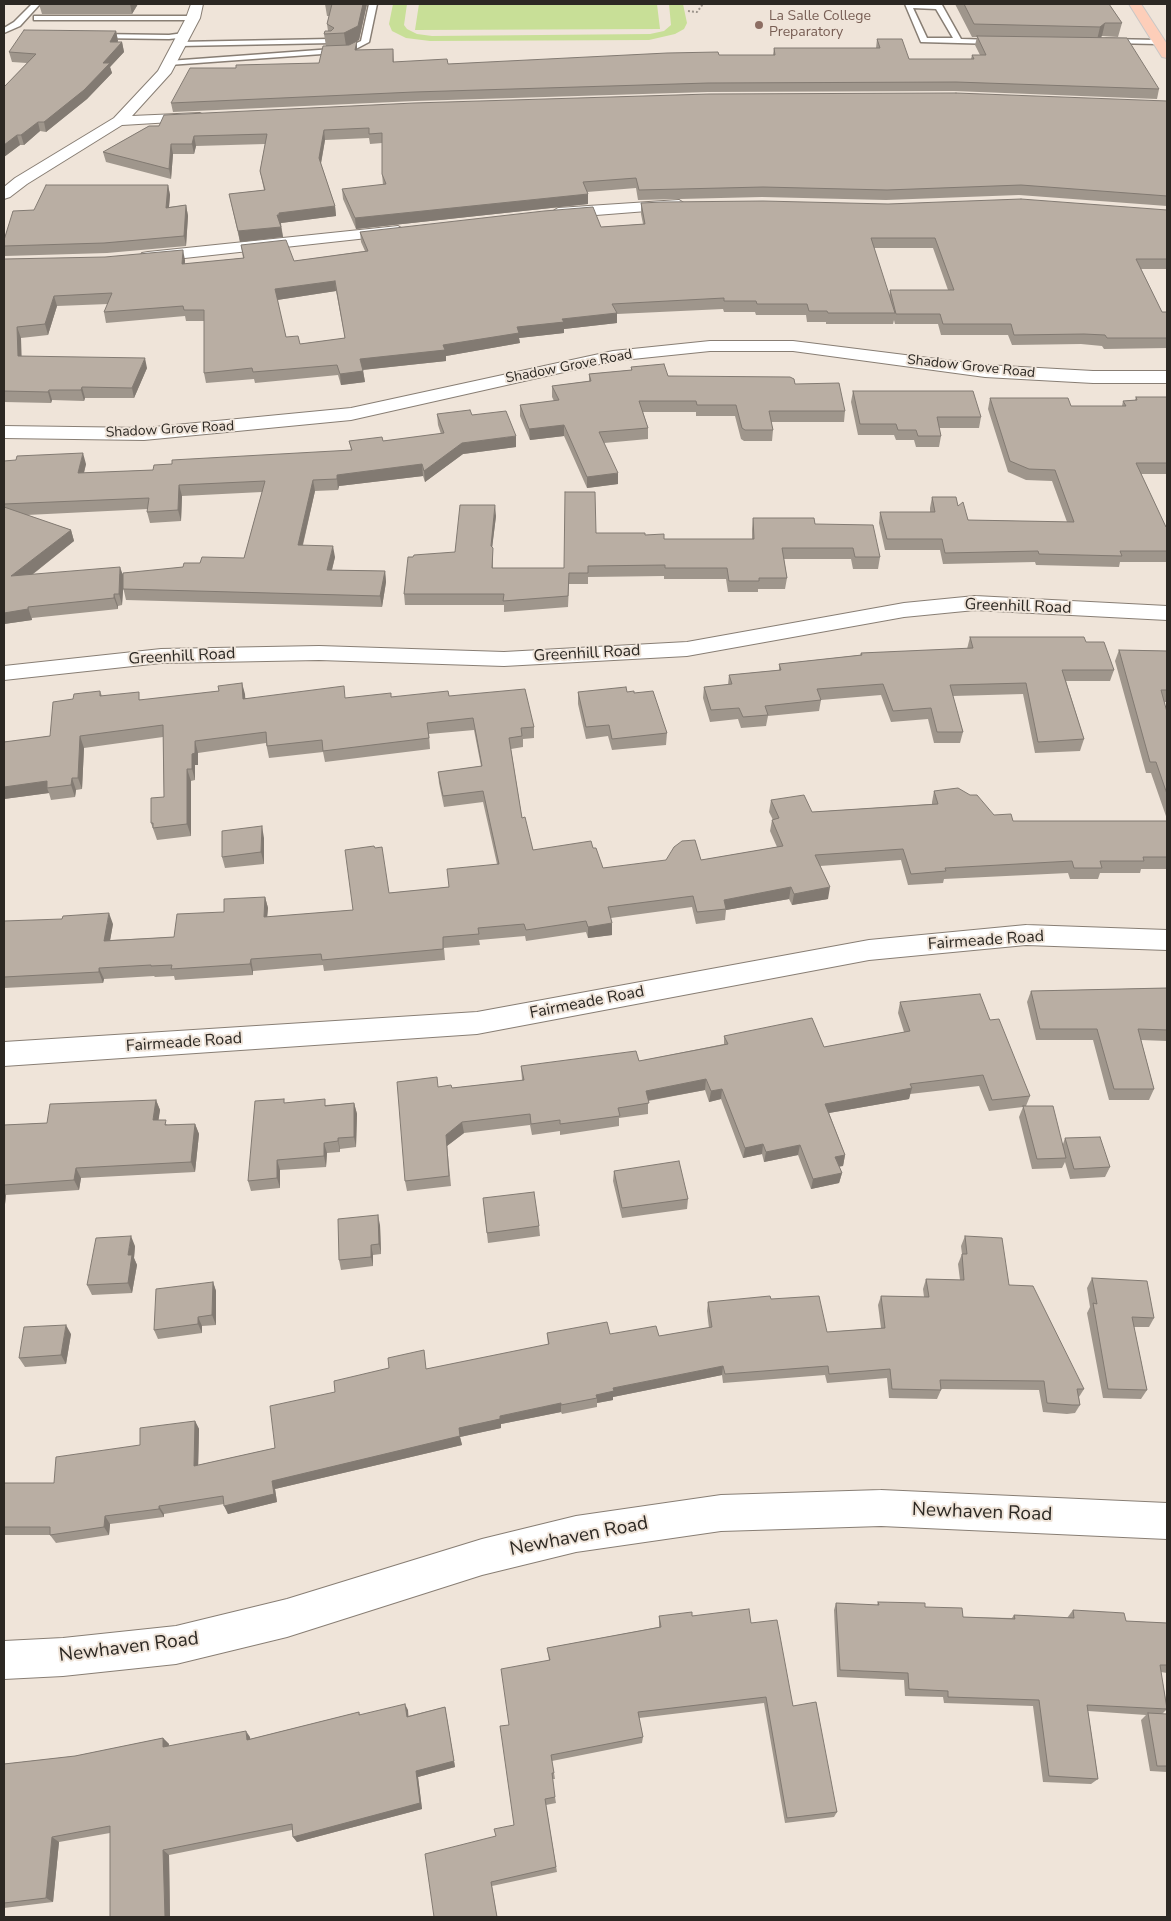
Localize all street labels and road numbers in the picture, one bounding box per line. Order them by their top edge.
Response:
street label: Shadow Grove Road [504,346,634,388]
street label: Shadow Grove Road [906,352,1036,382]
street label: Shadow Grove Road [105,418,235,442]
street label: Greenhill Road [964,596,1072,618]
street label: Greenhill Road [533,642,641,666]
street label: Greenhill Road [128,645,236,669]
street label: Fairmeade Road [927,927,1045,955]
street label: Fairmeade Road [528,982,646,1024]
street label: Fairmeade Road [125,1029,243,1057]
street label: Newhaven Road [911,1499,1053,1527]
street label: Newhaven Road [508,1512,650,1562]
street label: Newhaven Road [58,1628,200,1668]

